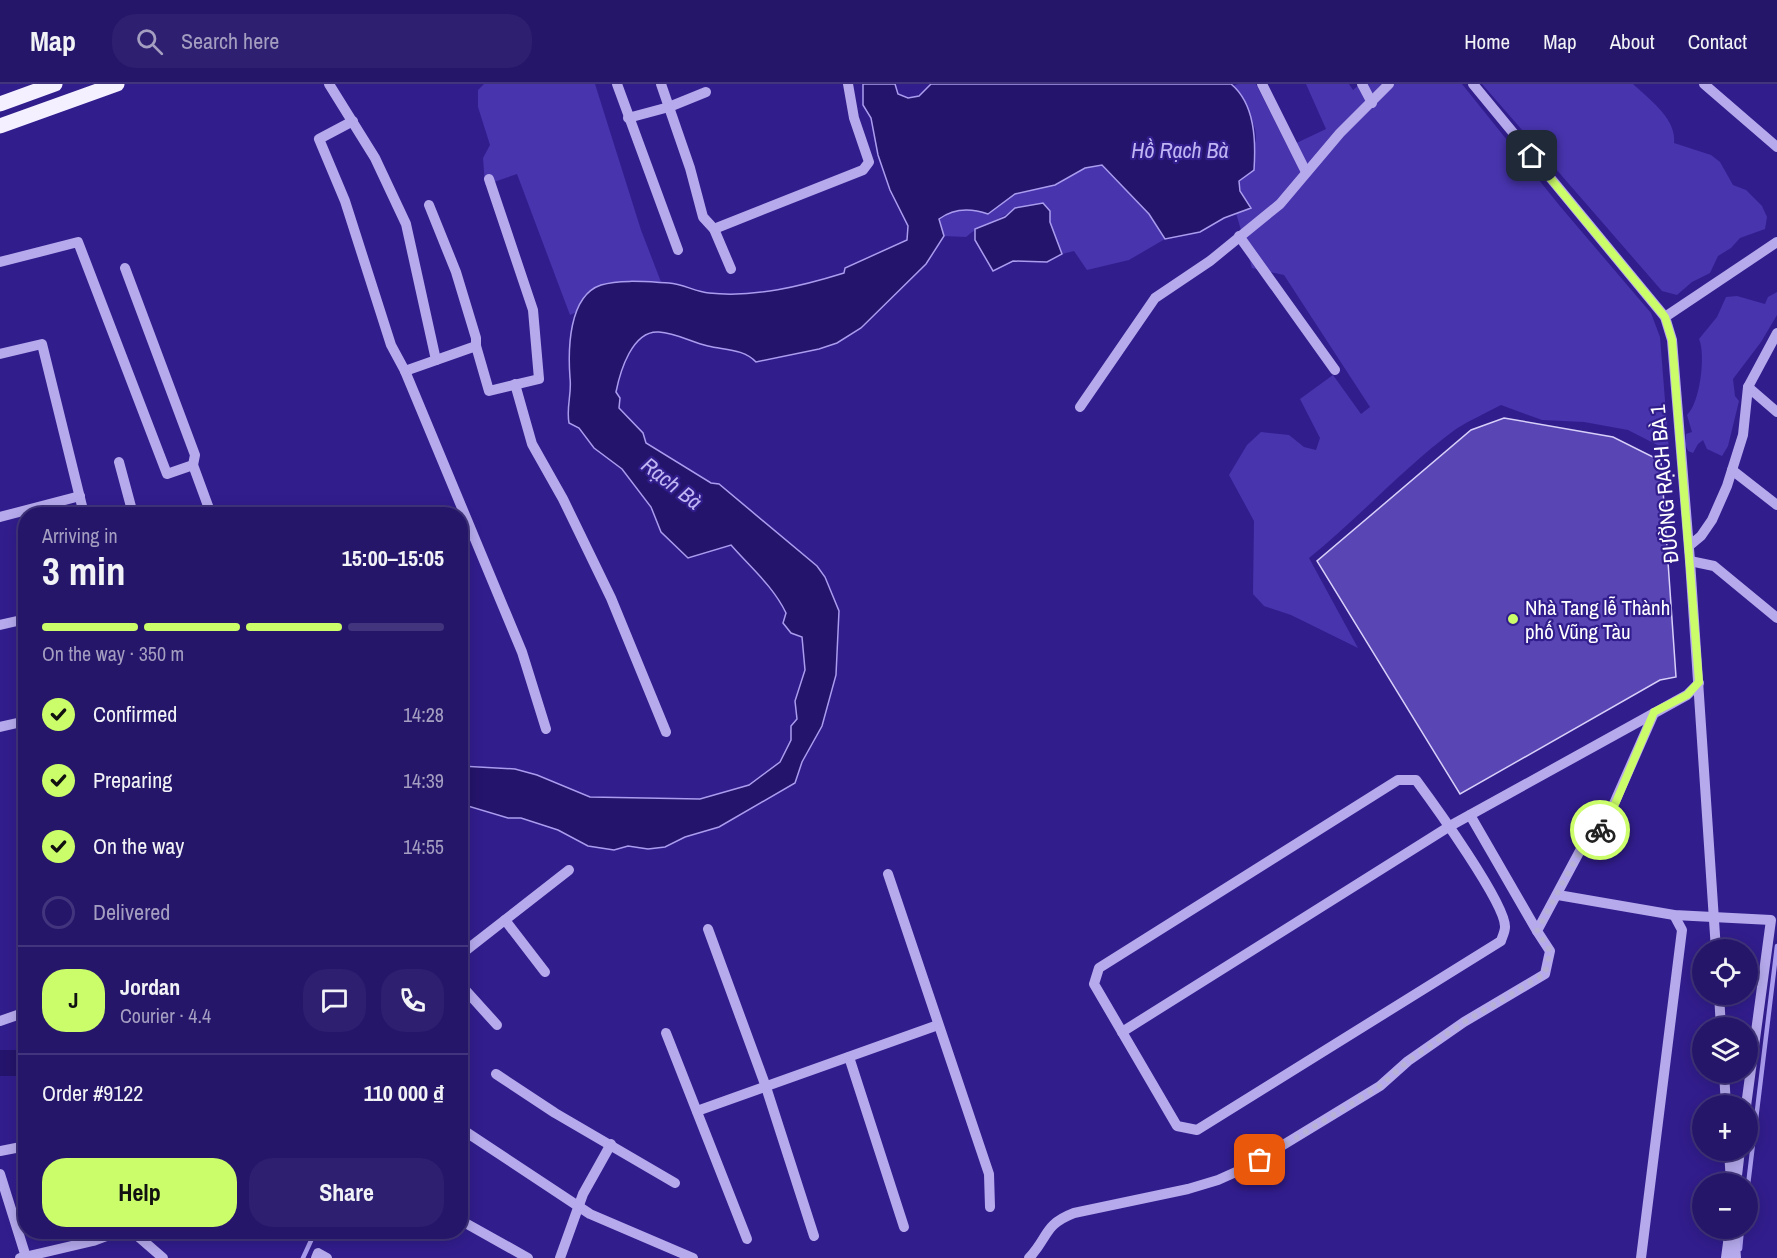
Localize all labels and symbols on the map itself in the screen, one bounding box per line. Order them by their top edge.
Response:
pin [1506,130,1557,181]
water label: Hồ Rạch Bà [1131,135,1229,165]
street label: ĐƯỜNG RẠCH BÀ 1 [1643,403,1685,564]
water label: Rạch Bà [635,450,709,516]
place label: Nhà Tang lễ Thành phố Vũng Tàu [1525,593,1670,646]
marker: Nhà Tang lễ Thành phố Vũng Tàu [1506,612,1520,626]
courier [1570,800,1630,860]
pin [1234,1134,1285,1185]

